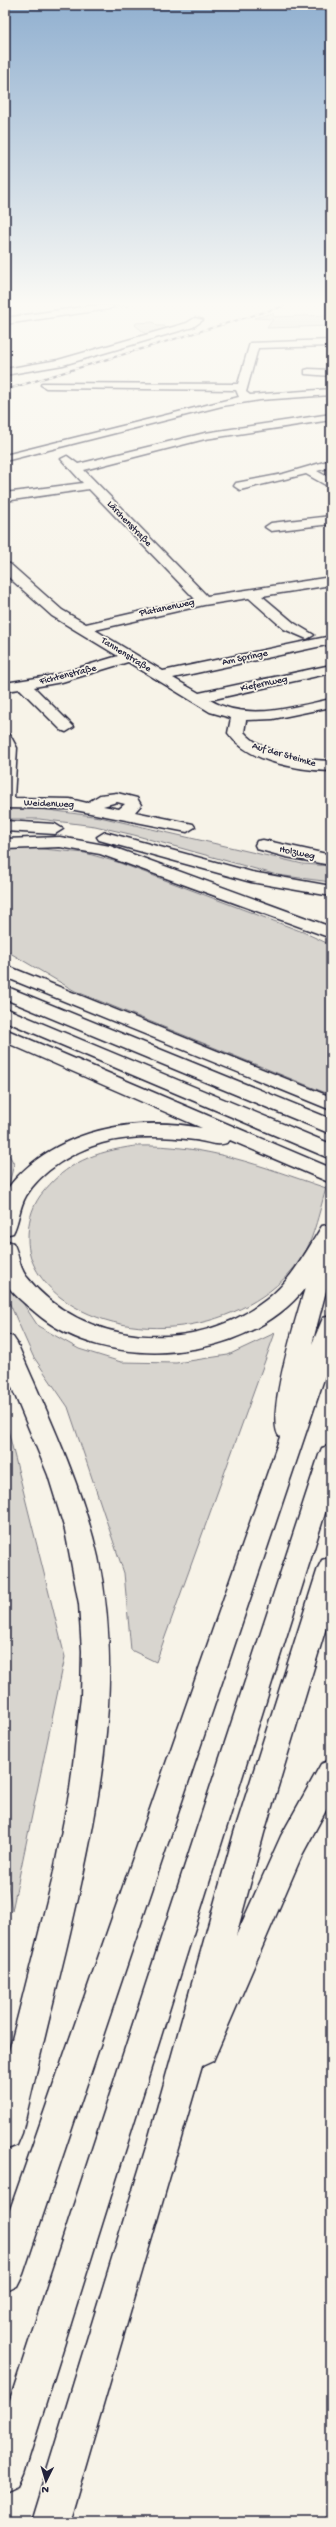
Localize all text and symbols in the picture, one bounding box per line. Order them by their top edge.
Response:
street label: Lärchenstraße [104,498,155,550]
street label: Platanenweg [137,596,196,620]
street label: Tannenstraße [98,634,154,676]
street label: Am Springe [221,647,270,669]
street label: Fichtenstraße [37,662,98,688]
street label: Kiefernweg [239,673,289,695]
street label: Auf der Steimke [251,740,318,770]
street label: Weidenweg [24,797,75,811]
street label: Holzweg [278,843,316,863]
north arrow [26,2461,66,2501]
text: N [41,2483,49,2495]

